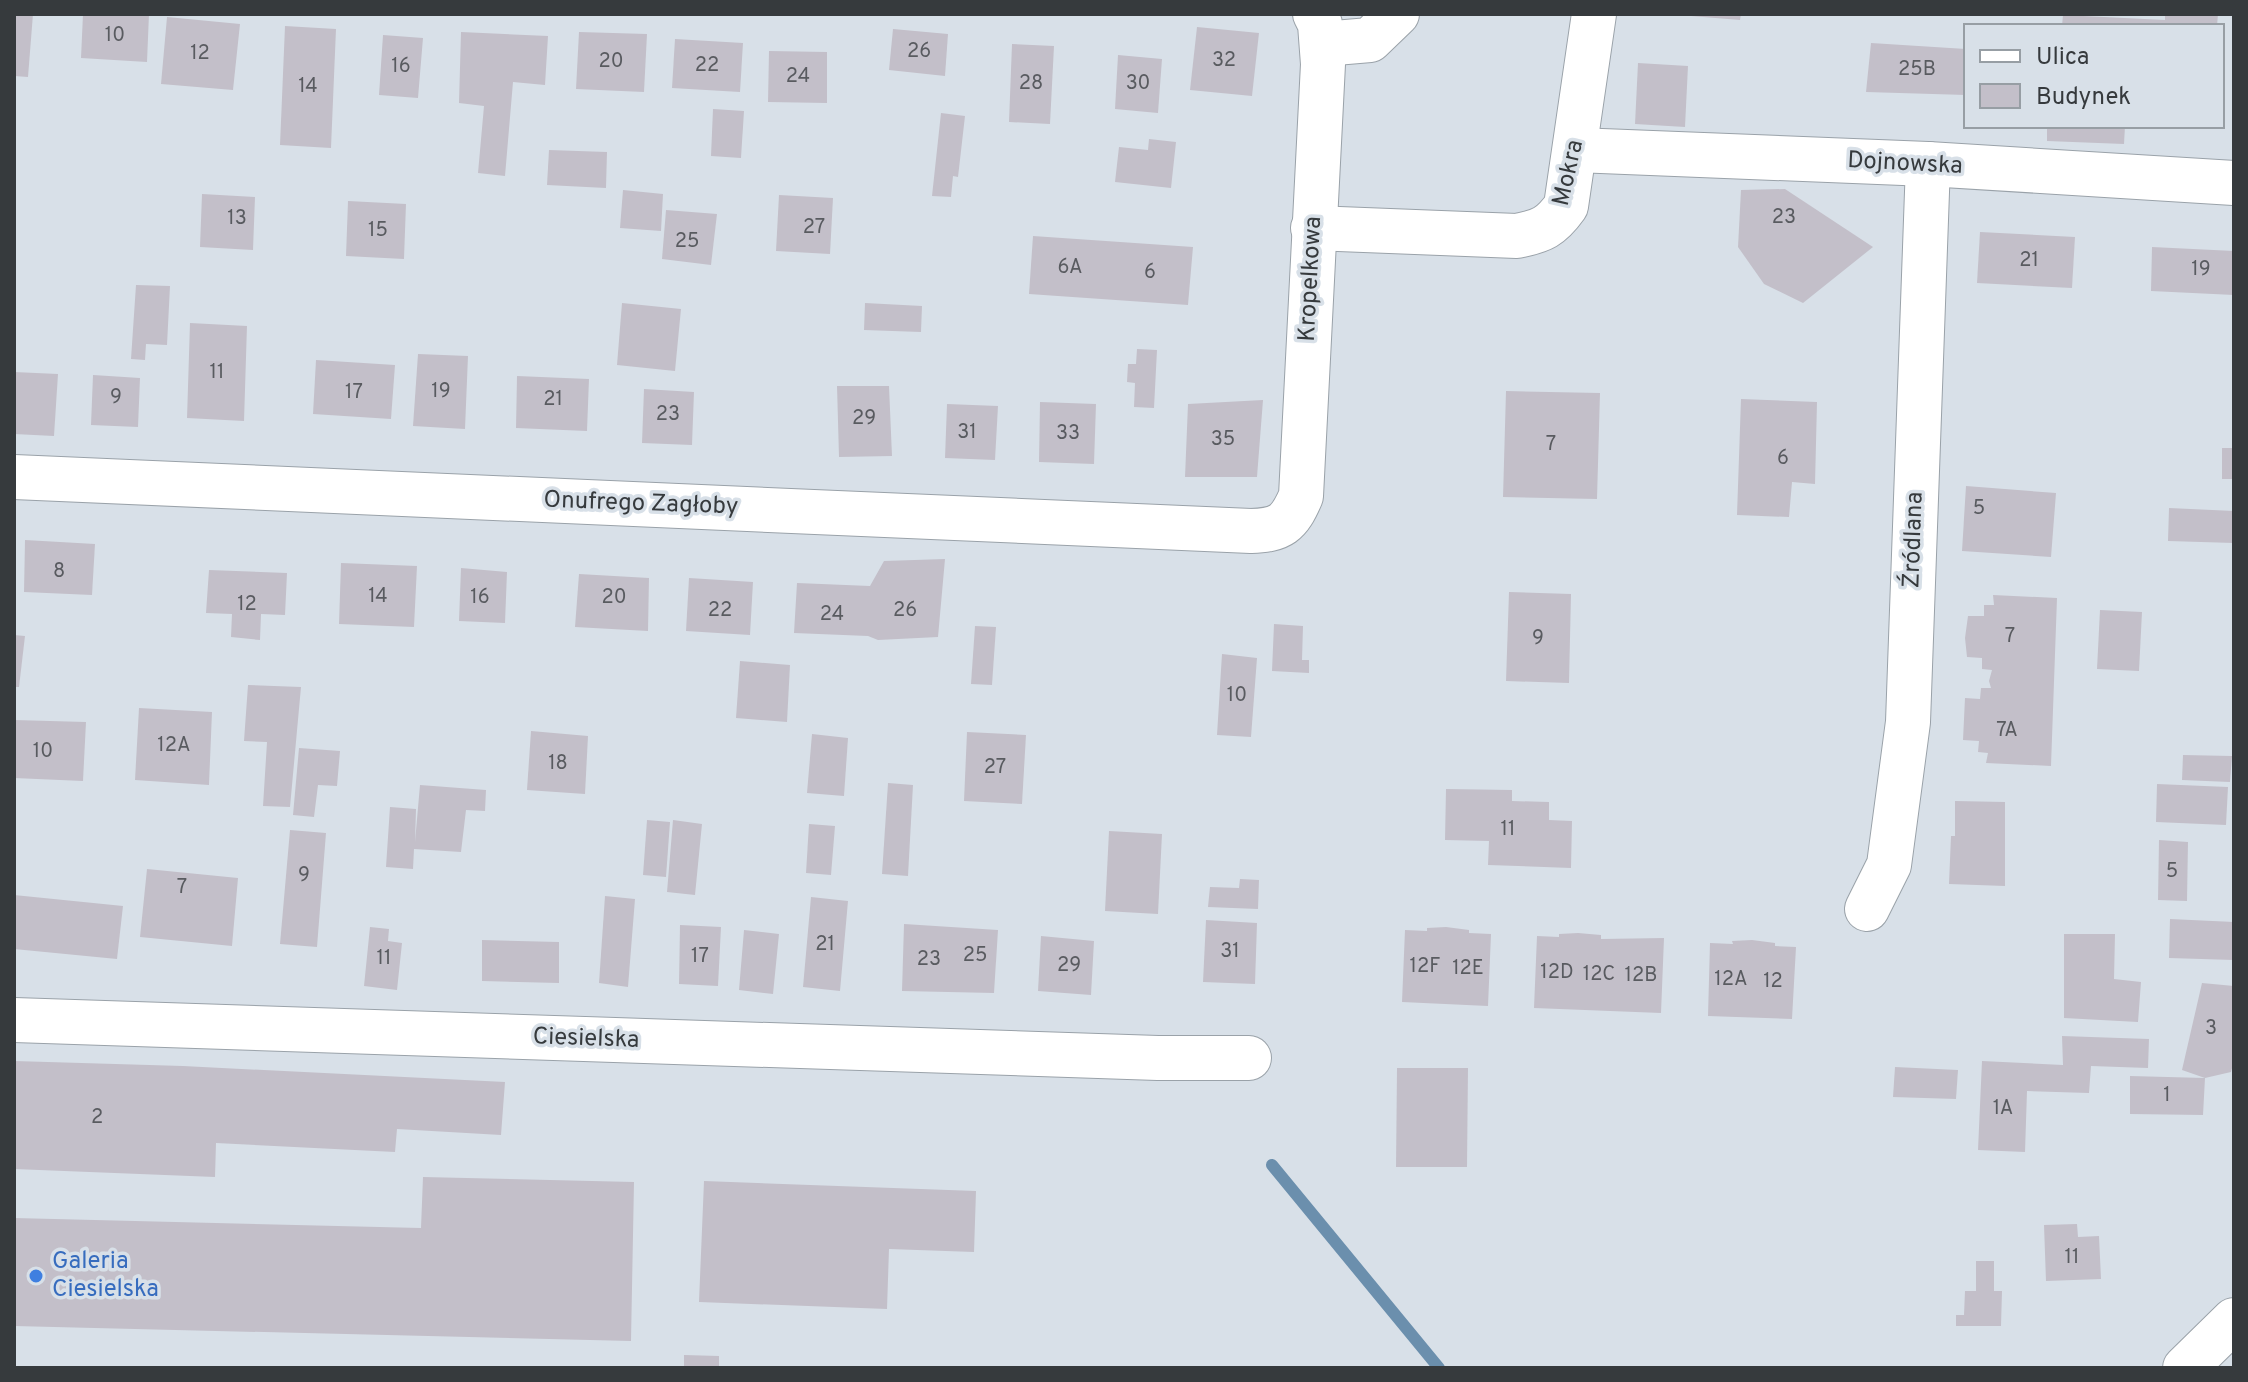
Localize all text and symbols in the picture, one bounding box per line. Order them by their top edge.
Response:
house number: 10 [105,23,125,49]
legend [1964,24,2224,128]
house number: 26 [907,39,931,65]
house number: 12 [190,41,210,67]
text: Ulica [2036,43,2089,73]
house number: 32 [1212,48,1236,74]
house number: 20 [598,49,624,75]
house number: 22 [695,53,719,79]
house number: 16 [391,54,411,80]
house number: 25B [1898,57,1936,83]
house number: 24 [786,64,810,90]
house number: 28 [1019,71,1043,97]
house number: 30 [1126,71,1150,97]
house number: 14 [298,74,318,100]
text: Budynek [2036,83,2131,113]
street label: Mokra [1547,137,1591,209]
street label: Dojnowska [1846,146,1964,182]
house number: 23 [1772,205,1796,231]
house number: 13 [227,206,247,232]
house number: 27 [803,215,825,241]
street label: Kropelkowa [1293,215,1329,343]
house number: 15 [368,218,388,244]
house number: 25 [675,229,699,255]
house number: 21 [2019,248,2039,274]
house number: 6A [1057,255,1083,281]
house number: 19 [2191,257,2211,283]
house number: 6 [1144,260,1156,286]
house number: 11 [210,360,224,386]
house number: 19 [431,379,451,405]
house number: 17 [345,380,363,406]
house number: 9 [110,385,122,411]
house number: 21 [543,387,563,413]
house number: 23 [656,402,680,428]
house number: 29 [852,406,876,432]
house number: 31 [957,420,977,446]
house number: 33 [1056,421,1080,447]
house number: 35 [1211,427,1235,453]
house number: 7 [1546,432,1556,458]
house number: 6 [1777,446,1789,472]
street label: Onufrego Zagłoby [543,486,739,522]
street label: Źródlana [1895,491,1931,589]
house number: 5 [1973,496,1985,522]
house number: 8 [53,559,65,585]
house number: 14 [368,584,388,610]
house number: 16 [470,585,490,611]
house number: 20 [601,585,627,611]
house number: 12 [237,592,257,618]
house number: 22 [708,598,732,624]
house number: 26 [893,598,917,624]
house number: 24 [820,602,844,628]
house number: 7 [2005,624,2015,650]
house number: 9 [1532,626,1544,652]
house number: 10 [1227,683,1247,709]
house number: 7A [1996,718,2018,744]
house number: 12A [157,733,191,759]
house number: 10 [33,739,53,765]
house number: 18 [548,751,568,777]
house number: 27 [984,755,1006,781]
house number: 11 [1501,817,1515,843]
house number: 5 [2166,859,2178,885]
house number: 9 [298,863,310,889]
house number: 7 [177,875,187,901]
house number: 21 [815,932,835,958]
house number: 31 [1220,939,1240,965]
house number: 25 [963,943,987,969]
house number: 17 [691,944,709,970]
house number: 11 [377,946,391,972]
house number: 23 [917,947,941,973]
house number: 29 [1057,953,1081,979]
house number: 12F [1410,954,1440,980]
house number: 12E [1452,956,1484,982]
house number: 12D [1540,960,1574,986]
house number: 12C [1583,962,1615,988]
house number: 12B [1625,963,1657,989]
house number: 12A [1714,967,1748,993]
house number: 12 [1763,969,1783,995]
house number: 3 [2205,1016,2217,1042]
street label: Ciesielska [532,1022,640,1056]
house number: 1 [2163,1083,2171,1109]
house number: 1A [1993,1096,2013,1122]
house number: 2 [91,1105,103,1131]
house number: 11 [2065,1245,2079,1271]
place label: Galeria Ciesielska [52,1247,159,1305]
marker: Galeria Ciesielska [27,1267,45,1285]

